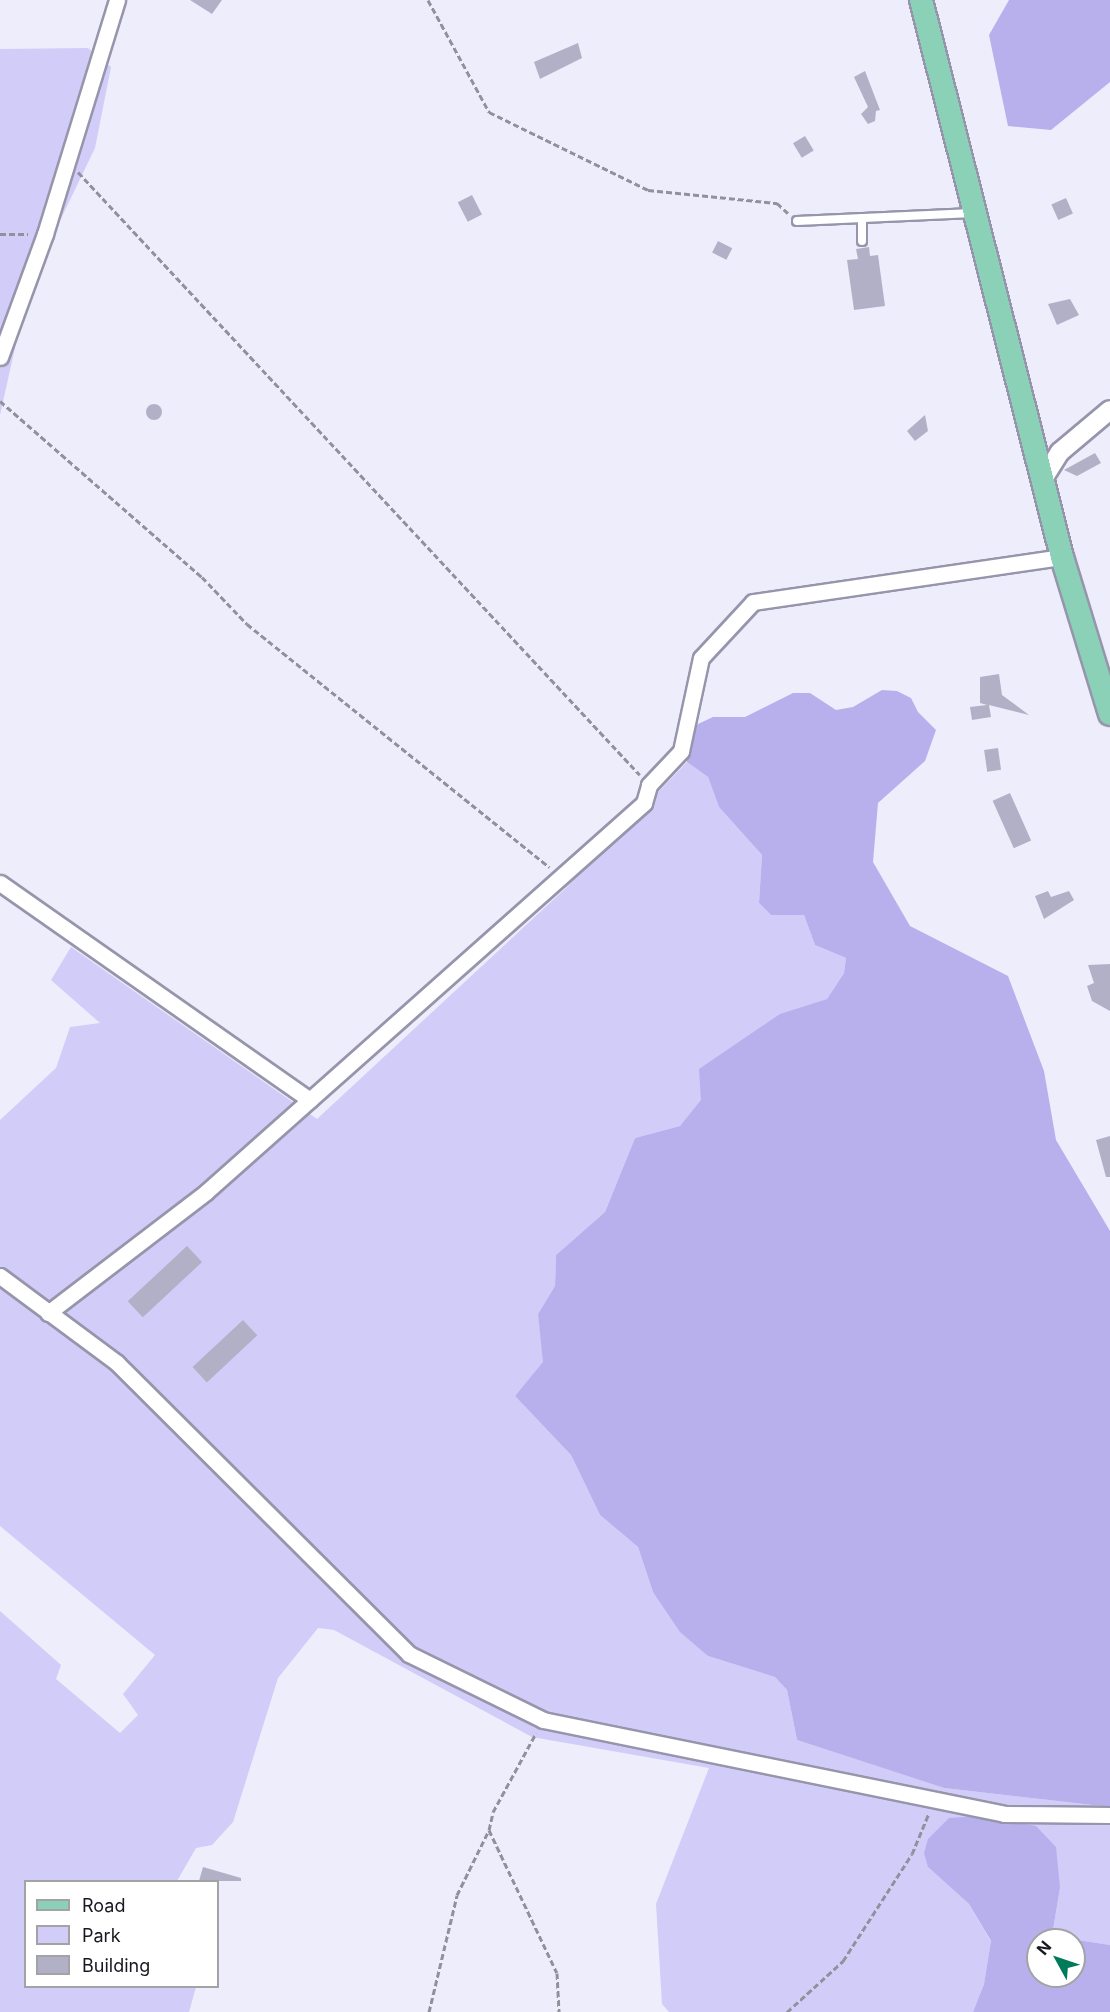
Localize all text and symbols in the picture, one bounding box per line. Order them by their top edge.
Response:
legend [24,1880,219,1988]
text: Road [82,1895,125,1916]
text: Park [82,1925,121,1946]
north arrow [1026,1928,1086,1988]
text: N [1032,1937,1055,1959]
text: Building [82,1955,150,1976]

